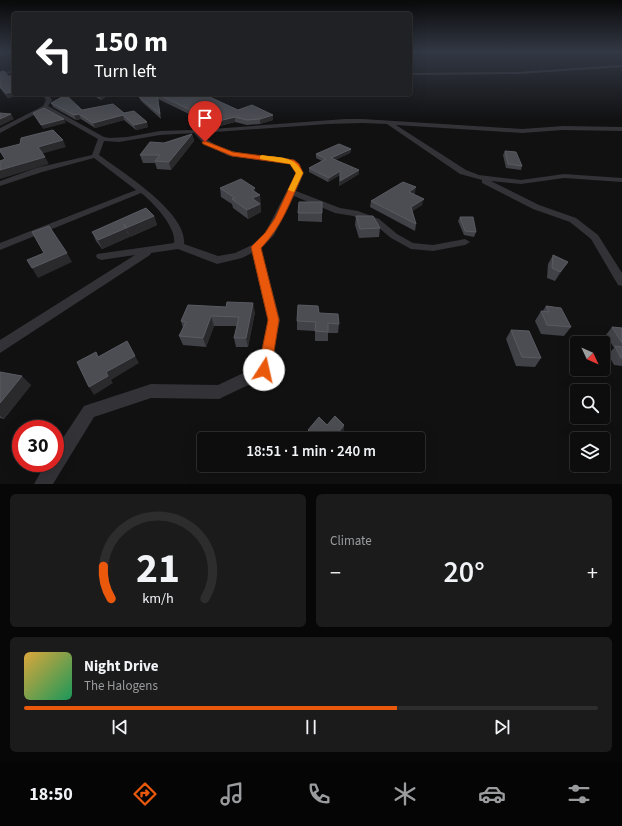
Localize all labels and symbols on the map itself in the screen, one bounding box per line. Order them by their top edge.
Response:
pin [188,101,222,142]
north arrow [570,336,610,376]
position arrow [243,349,285,391]
speed limit sign: 30 [12,420,64,472]

